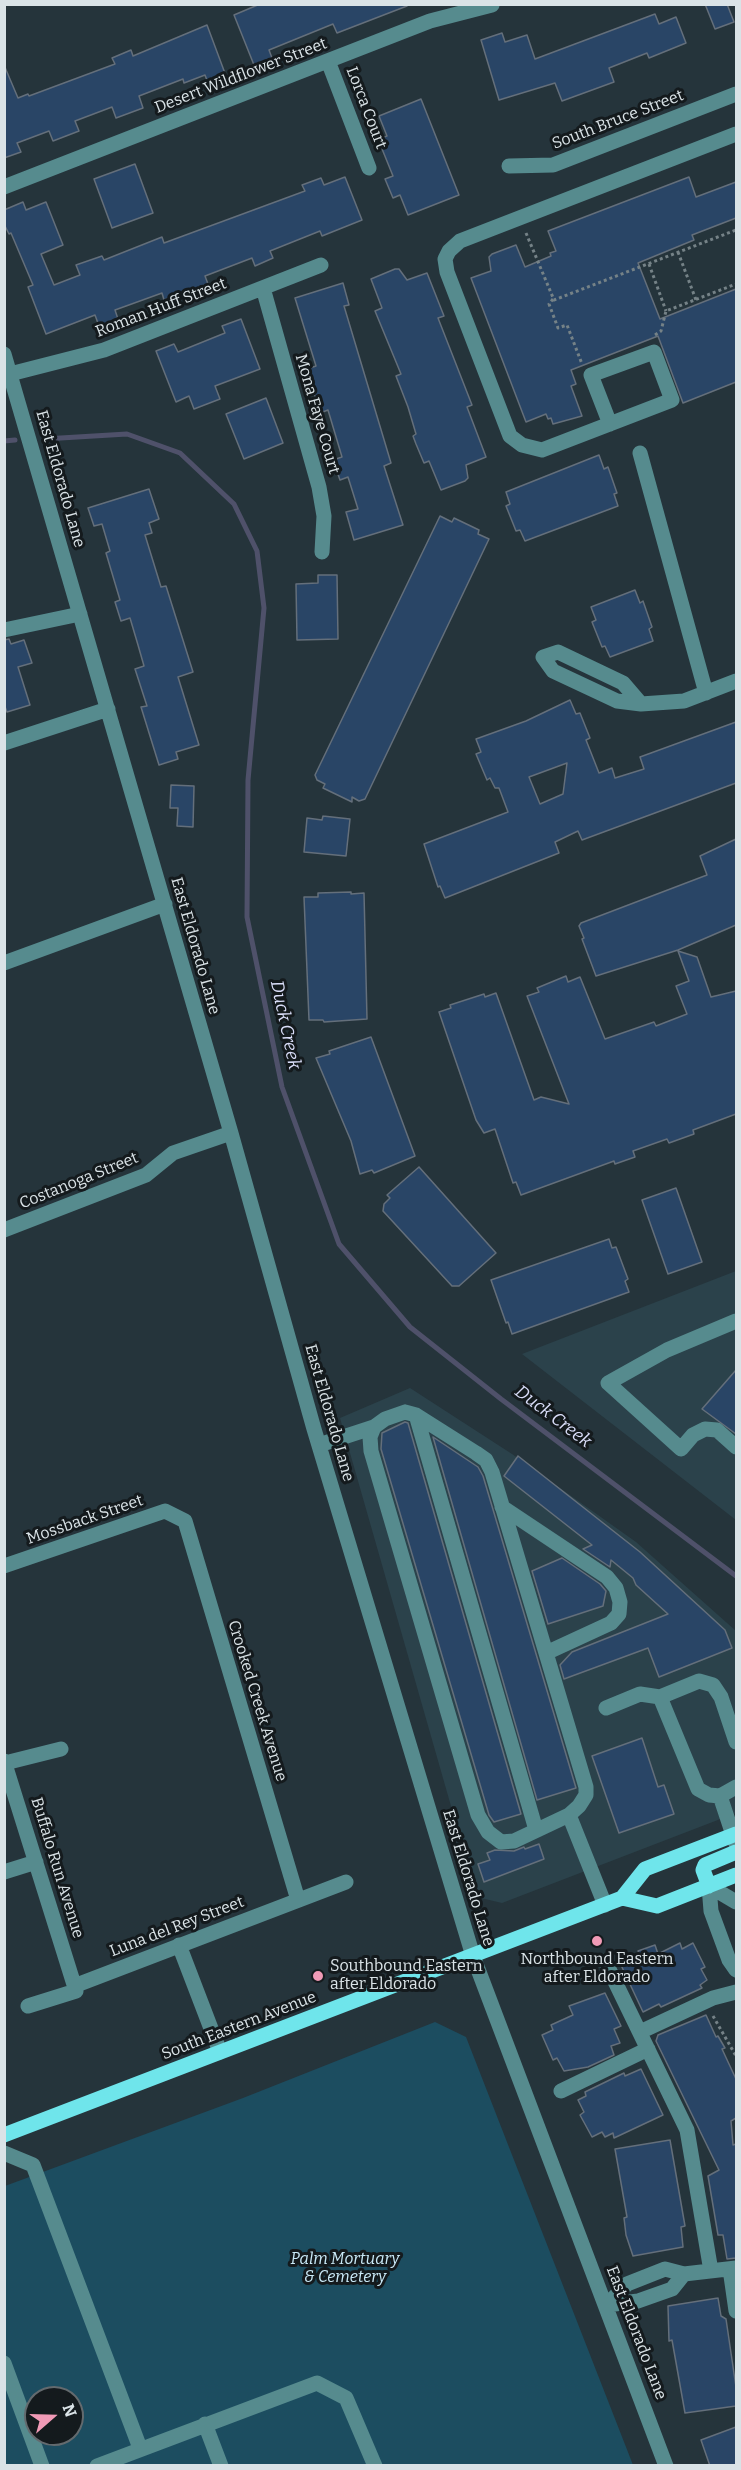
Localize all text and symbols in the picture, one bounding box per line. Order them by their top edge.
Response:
street label: Desert Wildflower Street [152,34,330,118]
street label: Lorca Court [342,64,390,152]
street label: South Bruce Street [550,86,686,154]
street label: Roman Huff Street [93,274,229,342]
street label: Mona Faye Court [291,352,343,476]
street label: East Eldorado Lane [31,408,89,550]
street label: East Eldorado Lane [166,875,224,1017]
water label: Duck Creek [265,979,305,1071]
street label: Costanoga Street [17,1148,141,1214]
street label: East Eldorado Lane [300,1342,358,1484]
water label: Duck Creek [510,1381,596,1453]
street label: Mossback Street [24,1491,146,1549]
street label: Crooked Creek Avenue [223,1618,291,1784]
street label: Buffalo Run Avenue [26,1795,88,1941]
street label: East Eldorado Lane [438,1807,498,1949]
street label: Luna del Rey Street [107,1893,247,1961]
marker: Northbound Eastern after Eldorado [590,1934,604,1948]
place label: Northbound Eastern after Eldorado [521,1950,673,1988]
place label: Southbound Eastern after Eldorado [330,1957,483,1995]
marker: Southbound Eastern after Eldorado [311,1969,325,1983]
street label: South Eastern Avenue [159,1988,319,2064]
park label: Palm Mortuary & Cemetery [291,2250,399,2288]
street label: East Eldorado Lane [602,2263,670,2403]
north arrow [24,2386,84,2446]
text: N [58,2401,81,2419]

